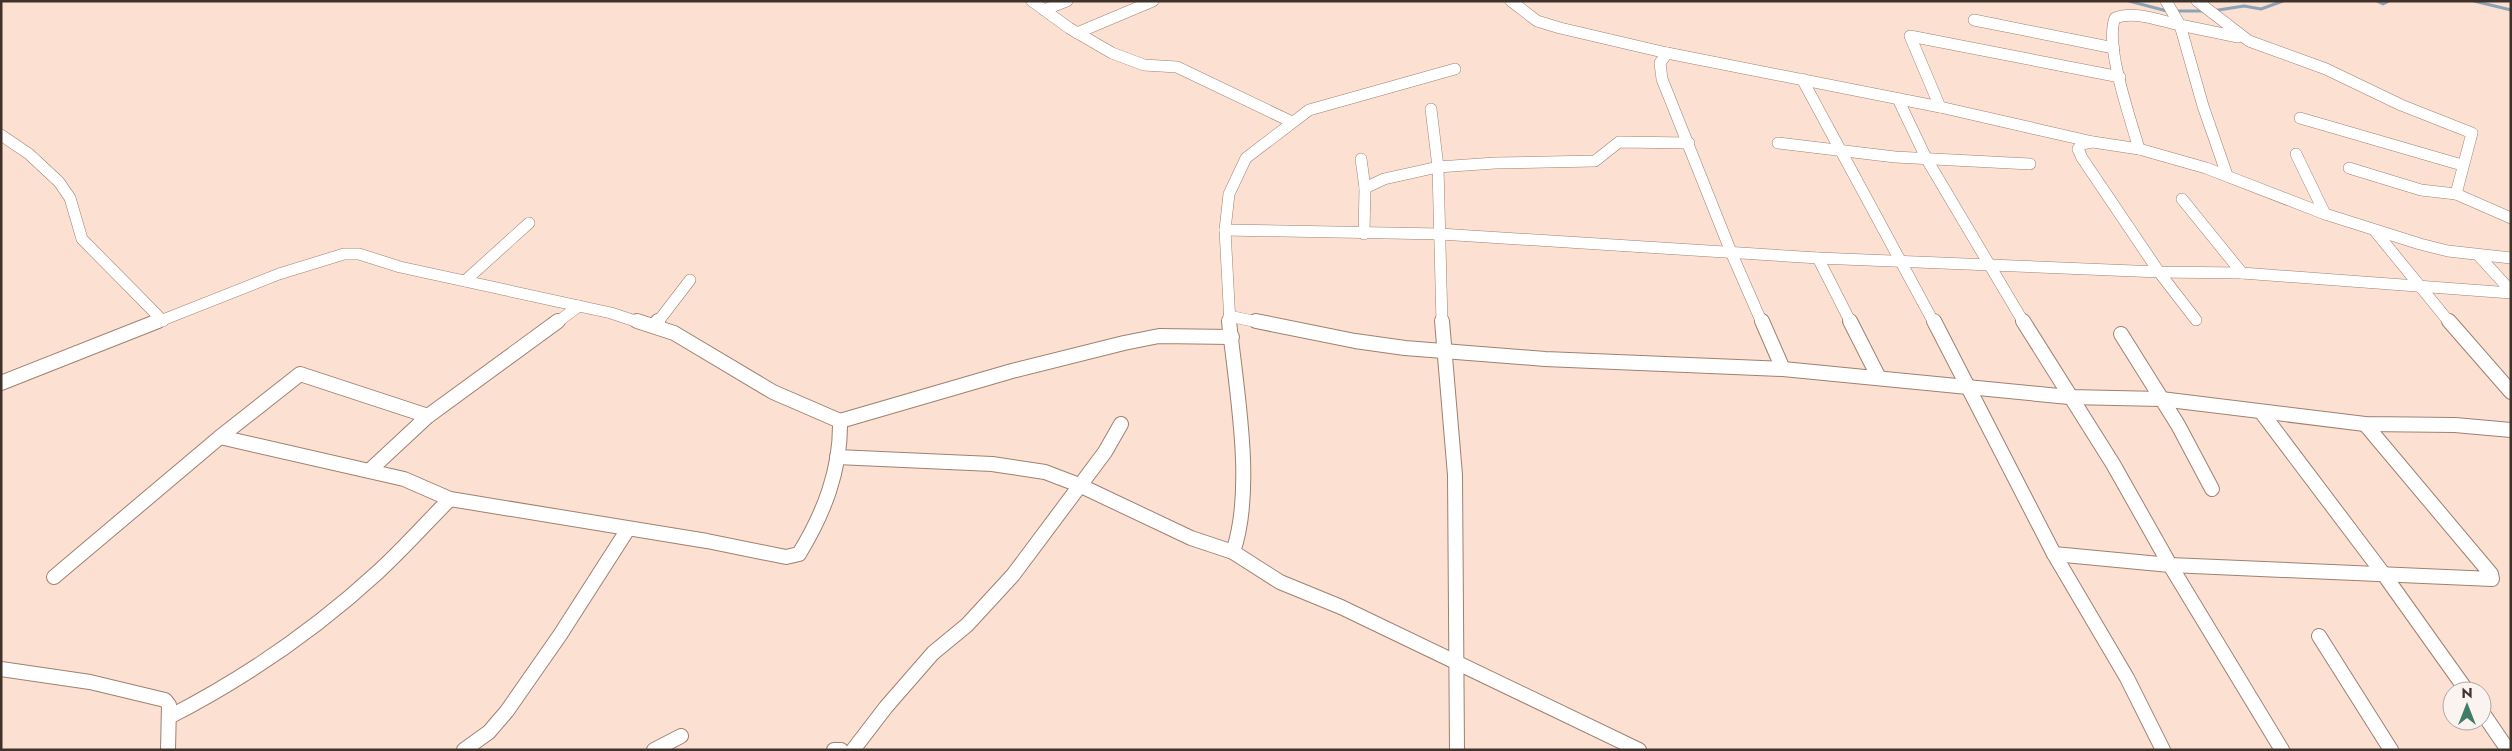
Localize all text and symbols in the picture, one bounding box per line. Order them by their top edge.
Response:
north arrow [2442,681,2492,731]
text: N [2461,683,2473,703]

